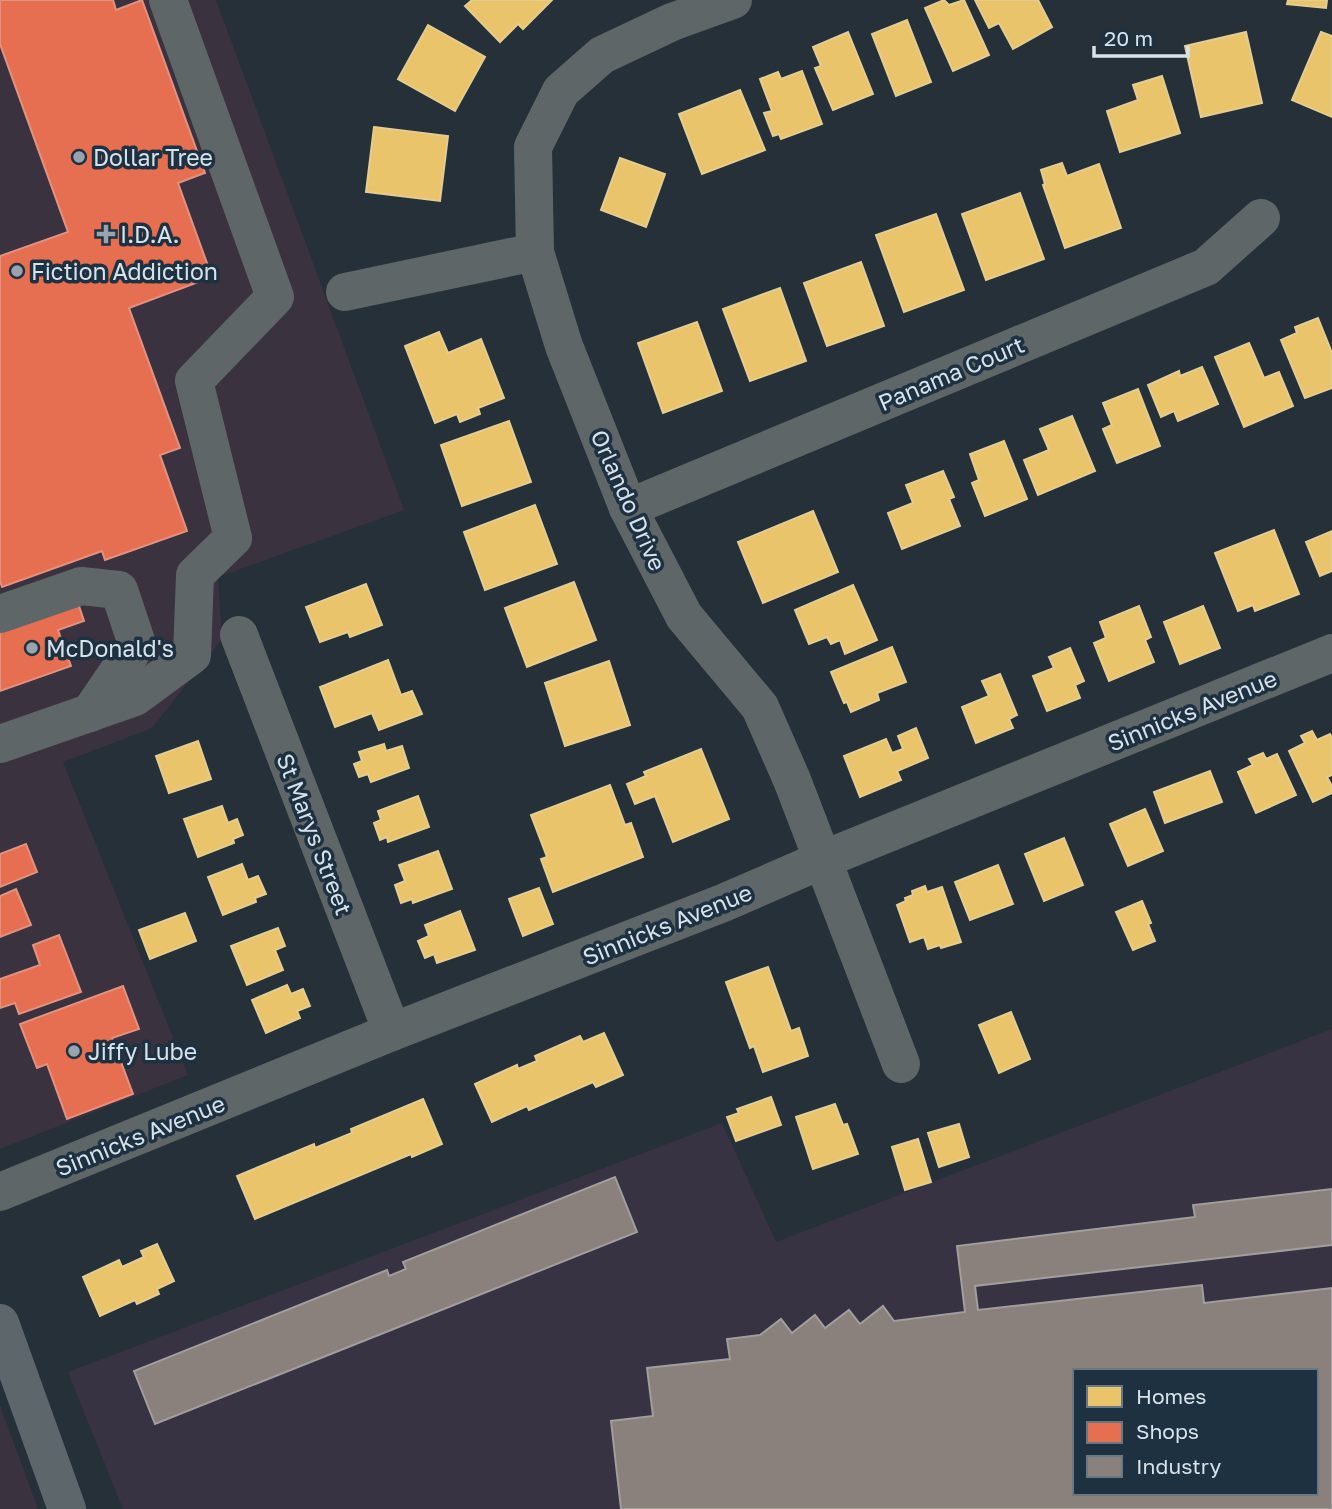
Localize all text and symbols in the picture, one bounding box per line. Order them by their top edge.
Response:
scale bar [1094,14,1188,58]
text: 20 m [1104,25,1153,51]
place label: Dollar Tree [93,143,213,171]
marker: Dollar Tree [71,149,87,165]
place label: I.D.A. [120,220,179,248]
marker: I.D.A. [98,226,114,242]
place label: Fiction Addiction [31,257,218,285]
marker: Fiction Addiction [9,263,25,279]
street label: Panama Court [874,330,1028,416]
street label: Orlando Drive [585,425,673,575]
place label: McDonald's [46,634,174,662]
marker: McDonald's [24,640,40,656]
street label: Sinnicks Avenue [1103,663,1281,757]
street label: St Marys Street [271,749,359,919]
street label: Sinnicks Avenue [578,877,756,971]
place label: Jiffy Lube [88,1037,197,1065]
marker: Jiffy Lube [66,1043,82,1059]
street label: Sinnicks Avenue [51,1088,229,1182]
legend [1073,1369,1318,1495]
text: Homes [1136,1383,1206,1409]
text: Shops [1136,1418,1199,1444]
text: Industry [1136,1453,1221,1479]

